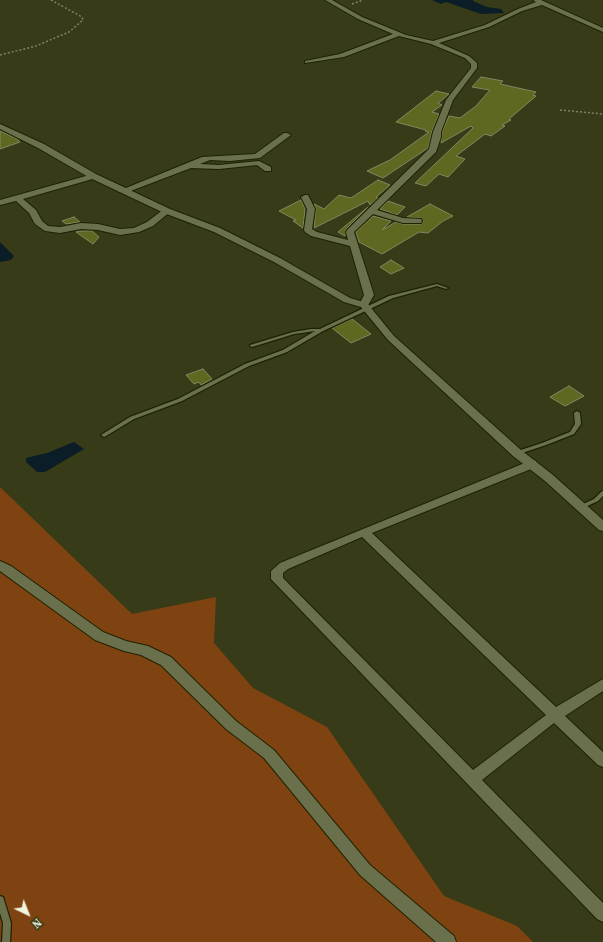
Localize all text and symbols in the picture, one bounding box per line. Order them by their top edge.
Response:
north arrow [8,894,48,934]
text: N [28,915,45,931]

